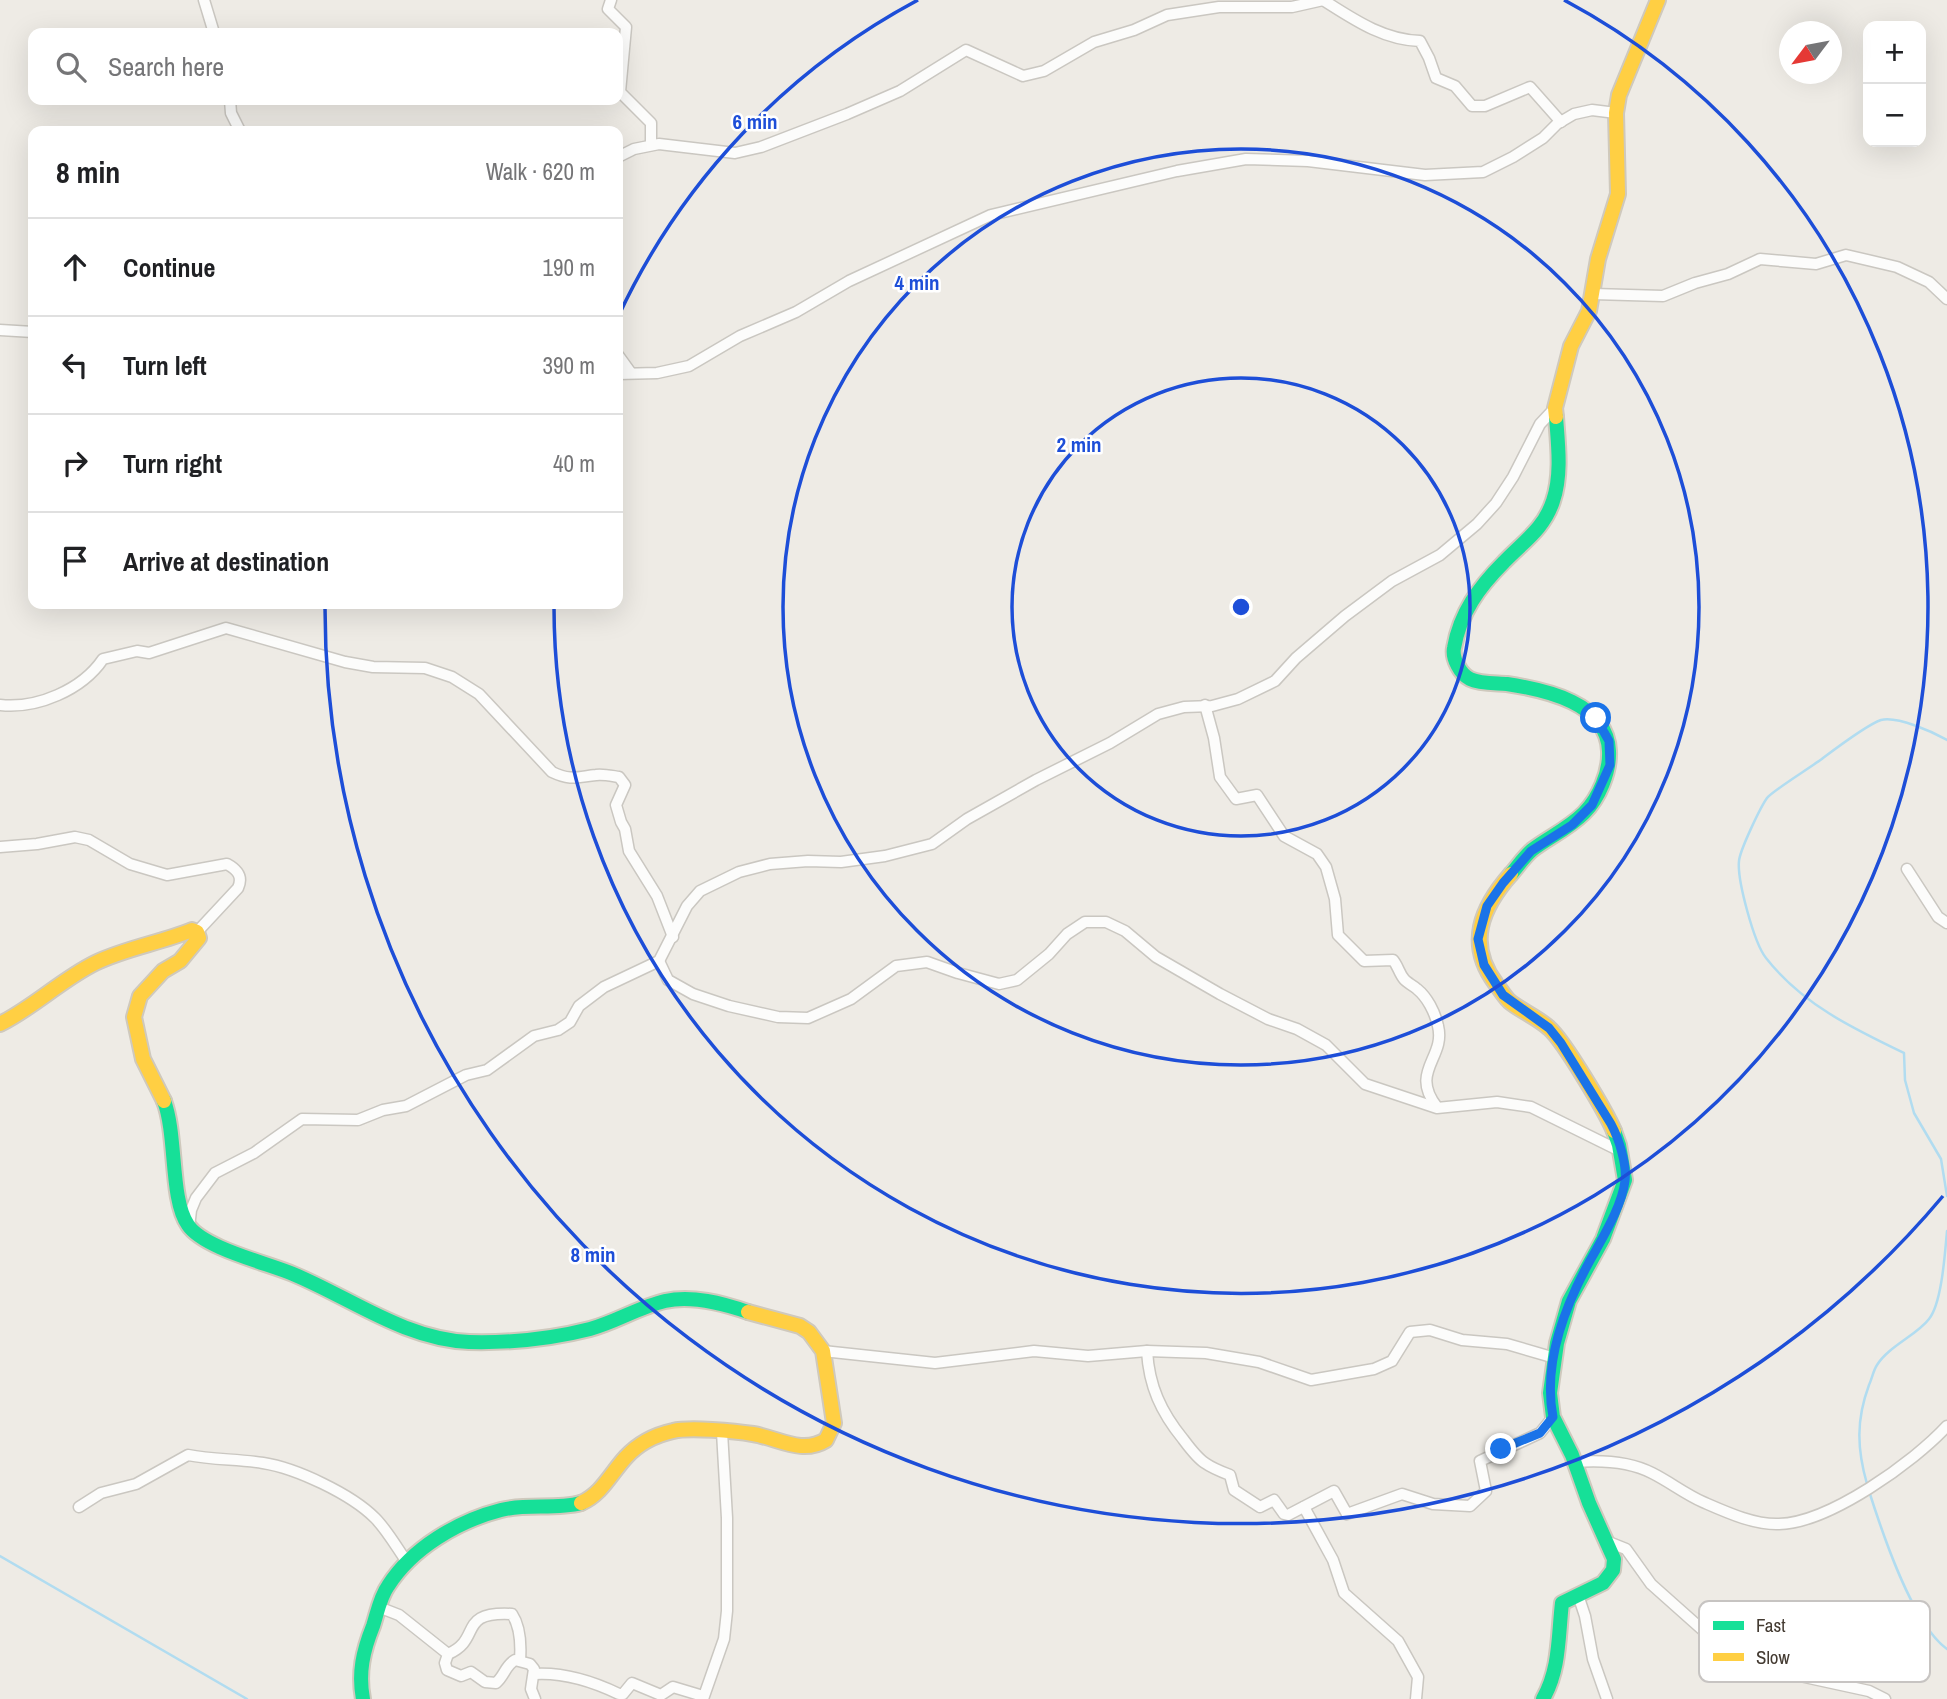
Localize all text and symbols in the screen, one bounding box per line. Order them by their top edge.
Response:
north arrow [1779,21,1842,84]
map controls [1863,21,1926,147]
button: + [1863,21,1926,84]
search box [28,28,623,105]
icon: search [52,48,90,86]
text: Search here [108,49,224,84]
button: − [1863,84,1926,147]
text: 6 min [733,107,777,136]
text: 8 min [56,152,120,192]
text: Walk · 620 m [486,156,595,187]
icon: ahead [56,248,94,286]
text: Continue [123,250,215,285]
text: 190 m [543,252,595,283]
text: 4 min [895,268,939,297]
icon: left [56,346,94,384]
text: Turn left [123,348,207,383]
text: 390 m [543,350,595,381]
text: 2 min [1057,430,1101,459]
icon: right [56,444,94,482]
text: Turn right [123,446,222,481]
text: 40 m [553,448,595,479]
icon: arrive [56,542,94,580]
text: Arrive at destination [123,544,329,579]
centre of rings [1229,595,1253,619]
route start [1580,702,1611,733]
text: 8 min [571,1240,615,1269]
route end [1485,1433,1516,1464]
legend [1699,1601,1930,1682]
text: Fast [1756,1612,1786,1638]
text: Slow [1756,1644,1791,1670]

